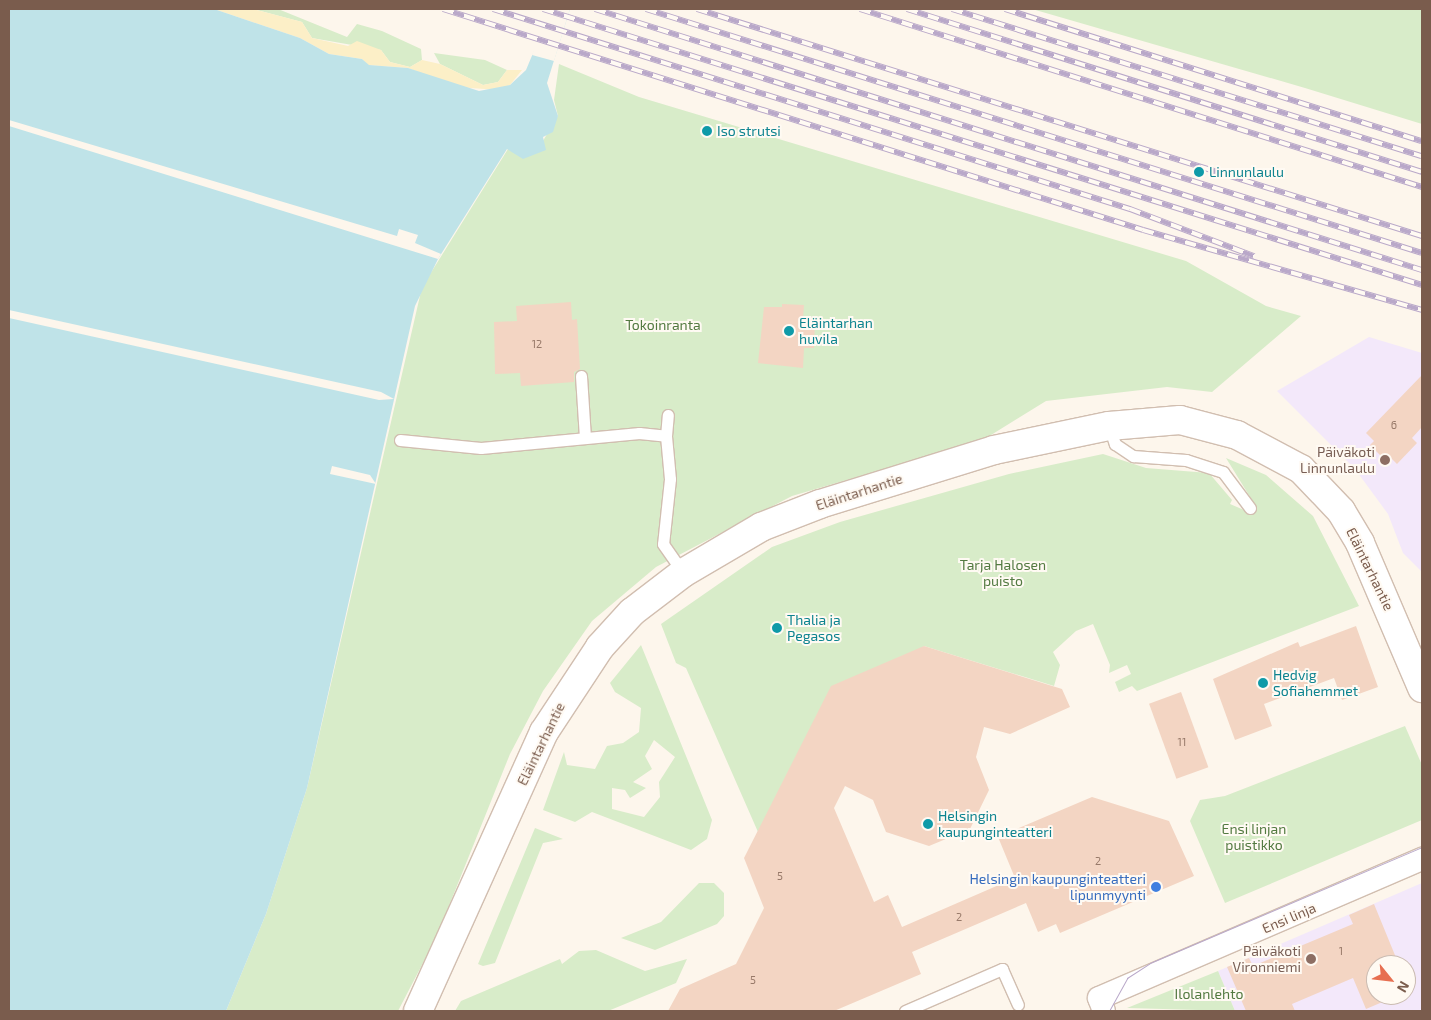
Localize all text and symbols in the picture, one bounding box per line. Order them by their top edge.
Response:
place label: Iso strutsi [717,123,781,139]
marker: Iso strutsi [701,125,713,137]
place label: Linnunlaulu [1209,164,1284,180]
marker: Linnunlaulu [1193,166,1205,178]
place label: Eläintarhan huvila [799,315,873,348]
park label: Tokoinranta [625,317,701,333]
marker: Eläintarhan huvila [783,325,795,337]
house number: 12 [532,337,542,351]
house number: 6 [1391,418,1397,432]
place label: Päiväkoti Linnunlaulu [1300,444,1375,477]
marker: Päiväkoti Linnunlaulu [1379,454,1391,466]
street label: Eläintarhantie [814,470,904,514]
street label: Eläintarhantie [1343,525,1397,613]
park label: Tarja Halosen puisto [960,557,1046,590]
place label: Thalia ja Pegasos [787,612,841,644]
marker: Thalia ja Pegasos [771,622,783,634]
place label: Hedvig Sofiahemmet [1273,667,1358,700]
marker: Hedvig Sofiahemmet [1257,677,1269,689]
street label: Eläintarhantie [514,700,568,788]
house number: 11 [1178,735,1186,749]
place label: Helsingin kaupunginteatteri [938,808,1052,840]
marker: Helsingin kaupunginteatteri [922,818,934,830]
park label: Ensi linjan puistikko [1222,821,1286,854]
house number: 2 [1095,854,1101,868]
house number: 5 [777,869,783,883]
place label: Helsingin kaupunginteatteri lipunmyynti [969,871,1146,904]
marker: Helsingin kaupunginteatteri lipunmyynti [1150,881,1162,893]
street label: Ensi linja [1260,899,1318,937]
house number: 2 [956,910,962,924]
place label: Päiväkoti Vironniemi [1233,943,1301,976]
house number: 1 [1339,944,1343,958]
marker: Päiväkoti Vironniemi [1305,953,1317,965]
north arrow [1366,955,1416,1005]
house number: 5 [750,973,756,987]
text: N [1394,978,1414,996]
park label: Ilolanlehto [1175,986,1243,1002]

